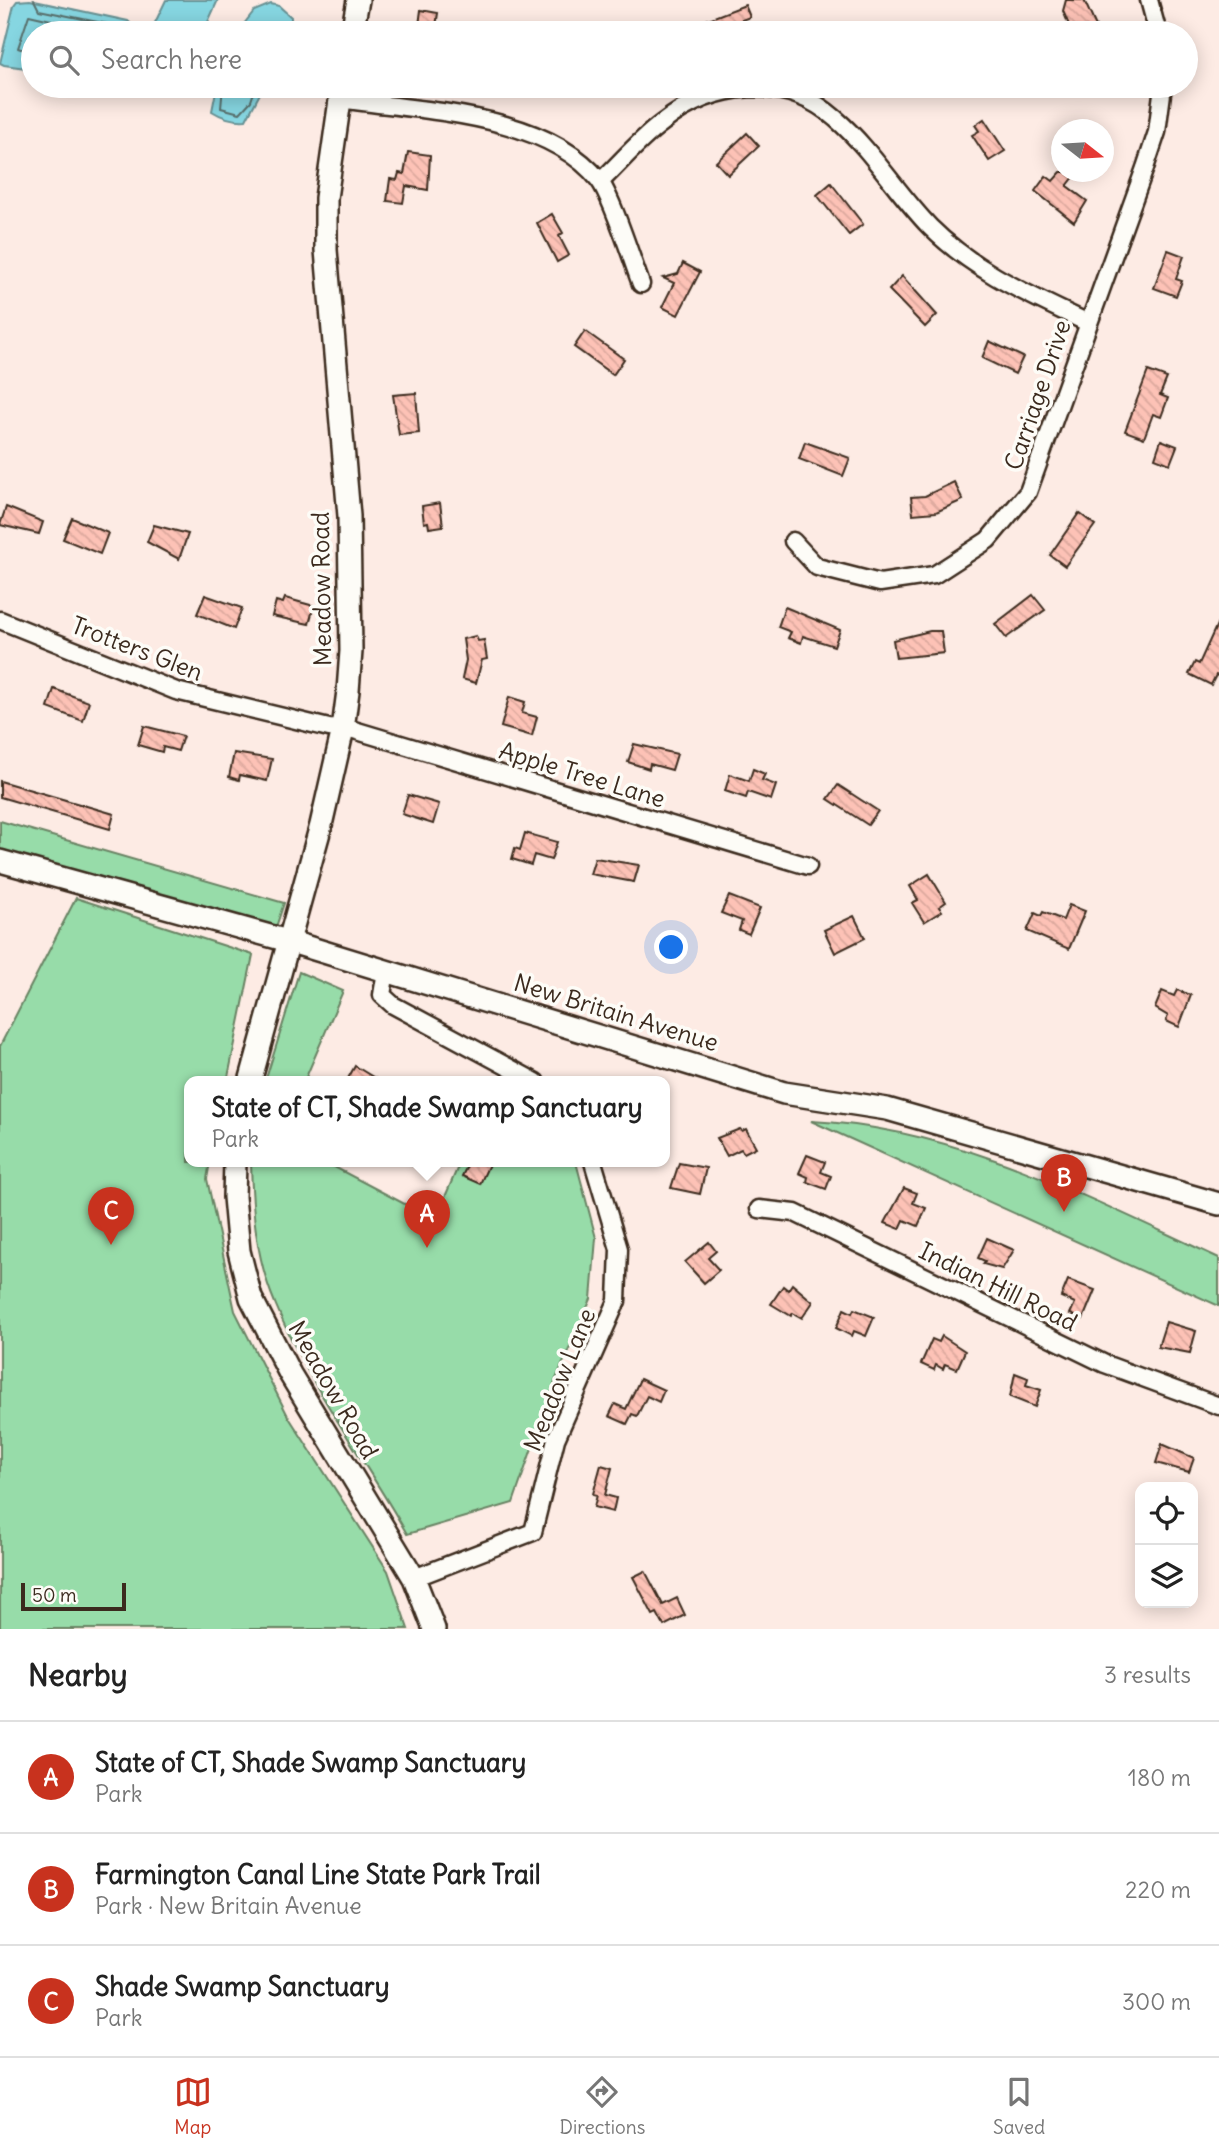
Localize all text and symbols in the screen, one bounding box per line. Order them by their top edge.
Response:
search box [21,21,1198,98]
icon: search [45,41,83,79]
text: Search here [101,43,242,76]
north arrow [1051,119,1114,182]
street label: Carriage Drive [997,316,1077,474]
street label: Meadow Road [305,512,337,666]
street label: Trotters Glen [67,609,208,687]
street label: Apple Tree Lane [496,735,669,814]
your location [654,930,688,964]
street label: New Britain Avenue [511,967,722,1057]
popup [184,1076,670,1167]
text: State of CT, Shade Swamp Sanctuary [211,1091,643,1124]
text: Park [211,1124,259,1153]
pin: B [1041,1154,1087,1212]
pin: C [88,1187,134,1245]
pin: A [404,1190,450,1248]
street label: Indian Hill Road [914,1235,1082,1337]
street label: Meadow Lane [517,1304,601,1455]
street label: Meadow Road [282,1315,385,1464]
map controls [1135,1482,1198,1608]
button: locate [1135,1482,1198,1545]
button: layers [1135,1545,1198,1608]
scale bar [21,1580,126,1612]
text: 50 m [32,1583,77,1607]
text: Nearby [28,1656,128,1694]
text: 3 results [1104,1660,1191,1689]
text: State of CT, Shade Swamp Sanctuary [95,1746,526,1779]
text: A [44,1763,58,1792]
text: 180 m [1128,1763,1191,1792]
text: Park [95,1779,143,1808]
text: Farmington Canal Line State Park Trail [95,1858,540,1891]
text: B [43,1875,59,1904]
text: 220 m [1125,1875,1191,1904]
text: Park · New Britain Avenue [95,1891,362,1920]
text: Shade Swamp Sanctuary [95,1970,389,2003]
text: C [43,1987,59,2016]
text: 300 m [1122,1987,1191,2016]
text: Park [95,2003,143,2032]
tab: Map [174,2073,212,2139]
tab: Directions [560,2073,645,2139]
tab: Saved [993,2073,1045,2139]

